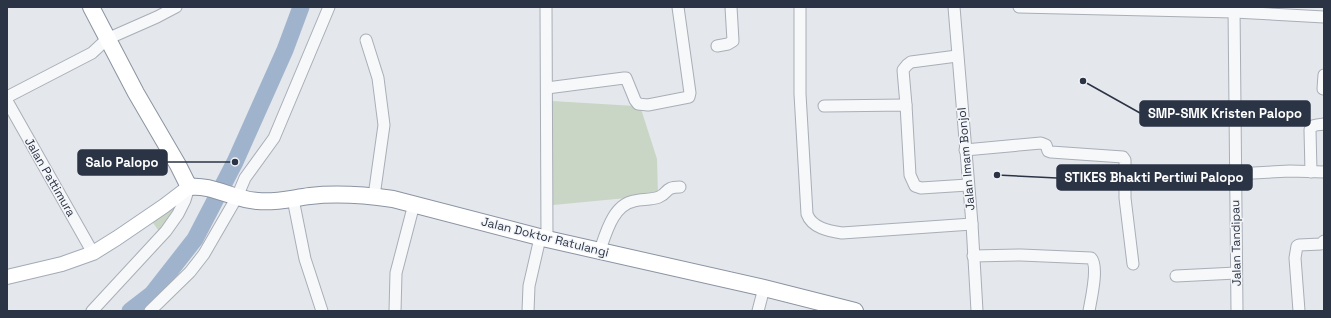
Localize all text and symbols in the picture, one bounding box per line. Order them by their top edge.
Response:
callout: SMP-SMK Kristen Palopo [1140,101,1310,126]
text: SMP-SMK Kristen Palopo [1148,105,1302,122]
street label: Jalan Imam Bonjol [954,107,978,211]
street label: Jalan Pattimura [21,134,79,220]
callout: Salo Palopo [78,150,167,175]
text: Salo Palopo [85,154,159,171]
callout: STIKES Bhakti Pertiwi Palopo [1057,165,1252,190]
text: STIKES Bhakti Pertiwi Palopo [1065,169,1244,186]
street label: Jalan Tandipau [1227,200,1245,286]
street label: Jalan Doktor Ratulangi [480,213,611,261]

